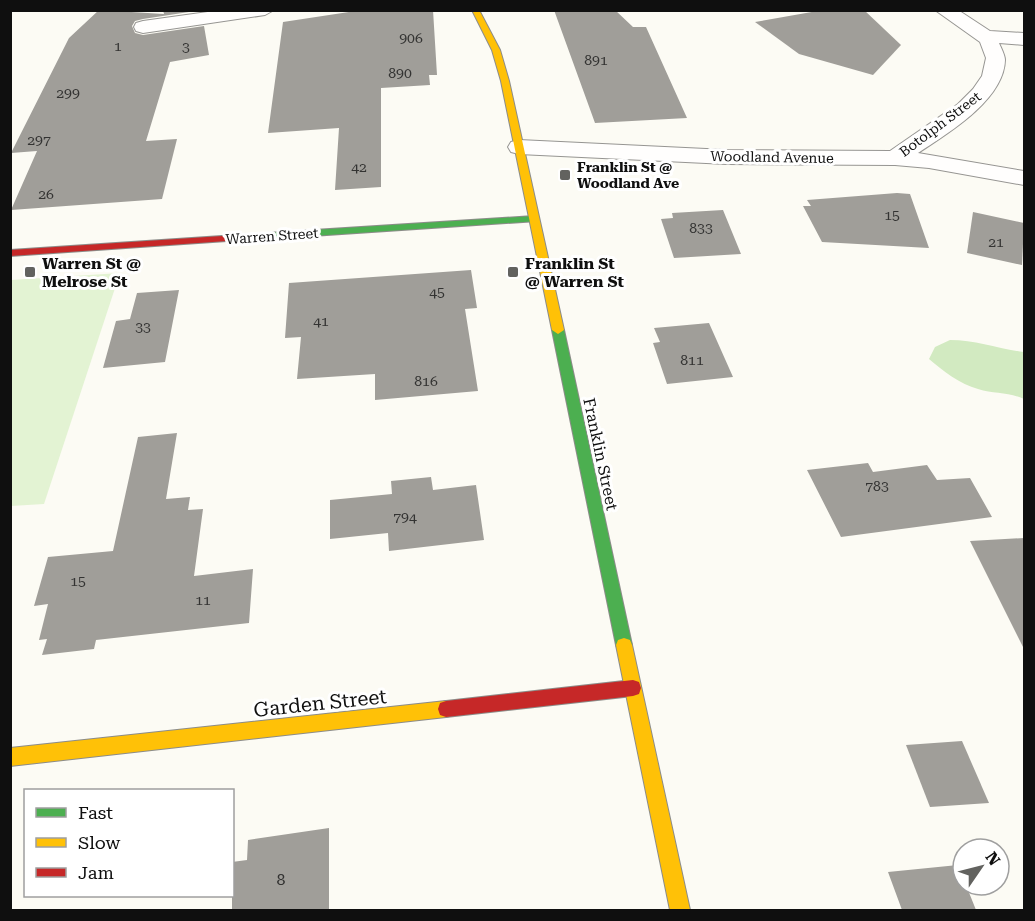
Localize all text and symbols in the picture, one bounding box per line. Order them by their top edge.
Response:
house number: 906 [399,30,423,46]
house number: 1 [114,38,122,54]
house number: 3 [182,39,190,55]
house number: 891 [584,52,608,68]
house number: 890 [388,65,412,81]
house number: 299 [56,85,80,101]
street label: Botolph Street [896,88,984,160]
house number: 297 [27,132,51,148]
street label: Woodland Avenue [710,148,834,166]
house number: 42 [351,159,367,175]
place label: Franklin St @ Woodland Ave [577,159,679,191]
marker: Franklin St @ Woodland Ave [558,168,572,182]
house number: 26 [38,186,54,202]
house number: 15 [884,207,900,223]
house number: 833 [689,220,713,236]
street label: Warren Street [225,225,319,247]
house number: 21 [988,234,1004,250]
place label: Warren St @ Melrose St [42,254,141,291]
place label: Franklin St @ Warren St [525,254,625,291]
marker: Warren St @ Melrose St [23,265,37,279]
marker: Franklin St @ Warren St [506,265,520,279]
house number: 45 [429,284,445,300]
house number: 41 [313,313,329,329]
house number: 33 [135,319,151,335]
house number: 811 [680,352,704,368]
house number: 816 [414,373,438,389]
street label: Franklin Street [579,396,622,512]
house number: 783 [865,478,889,494]
house number: 794 [393,509,417,525]
house number: 15 [70,573,86,589]
house number: 11 [195,592,211,608]
street label: Garden Street [252,684,388,722]
legend [24,789,234,897]
text: Fast [78,802,113,823]
text: Slow [78,832,120,853]
north arrow [951,837,1011,897]
text: N [982,848,1004,869]
text: Jam [78,862,114,883]
house number: 8 [277,870,286,889]

